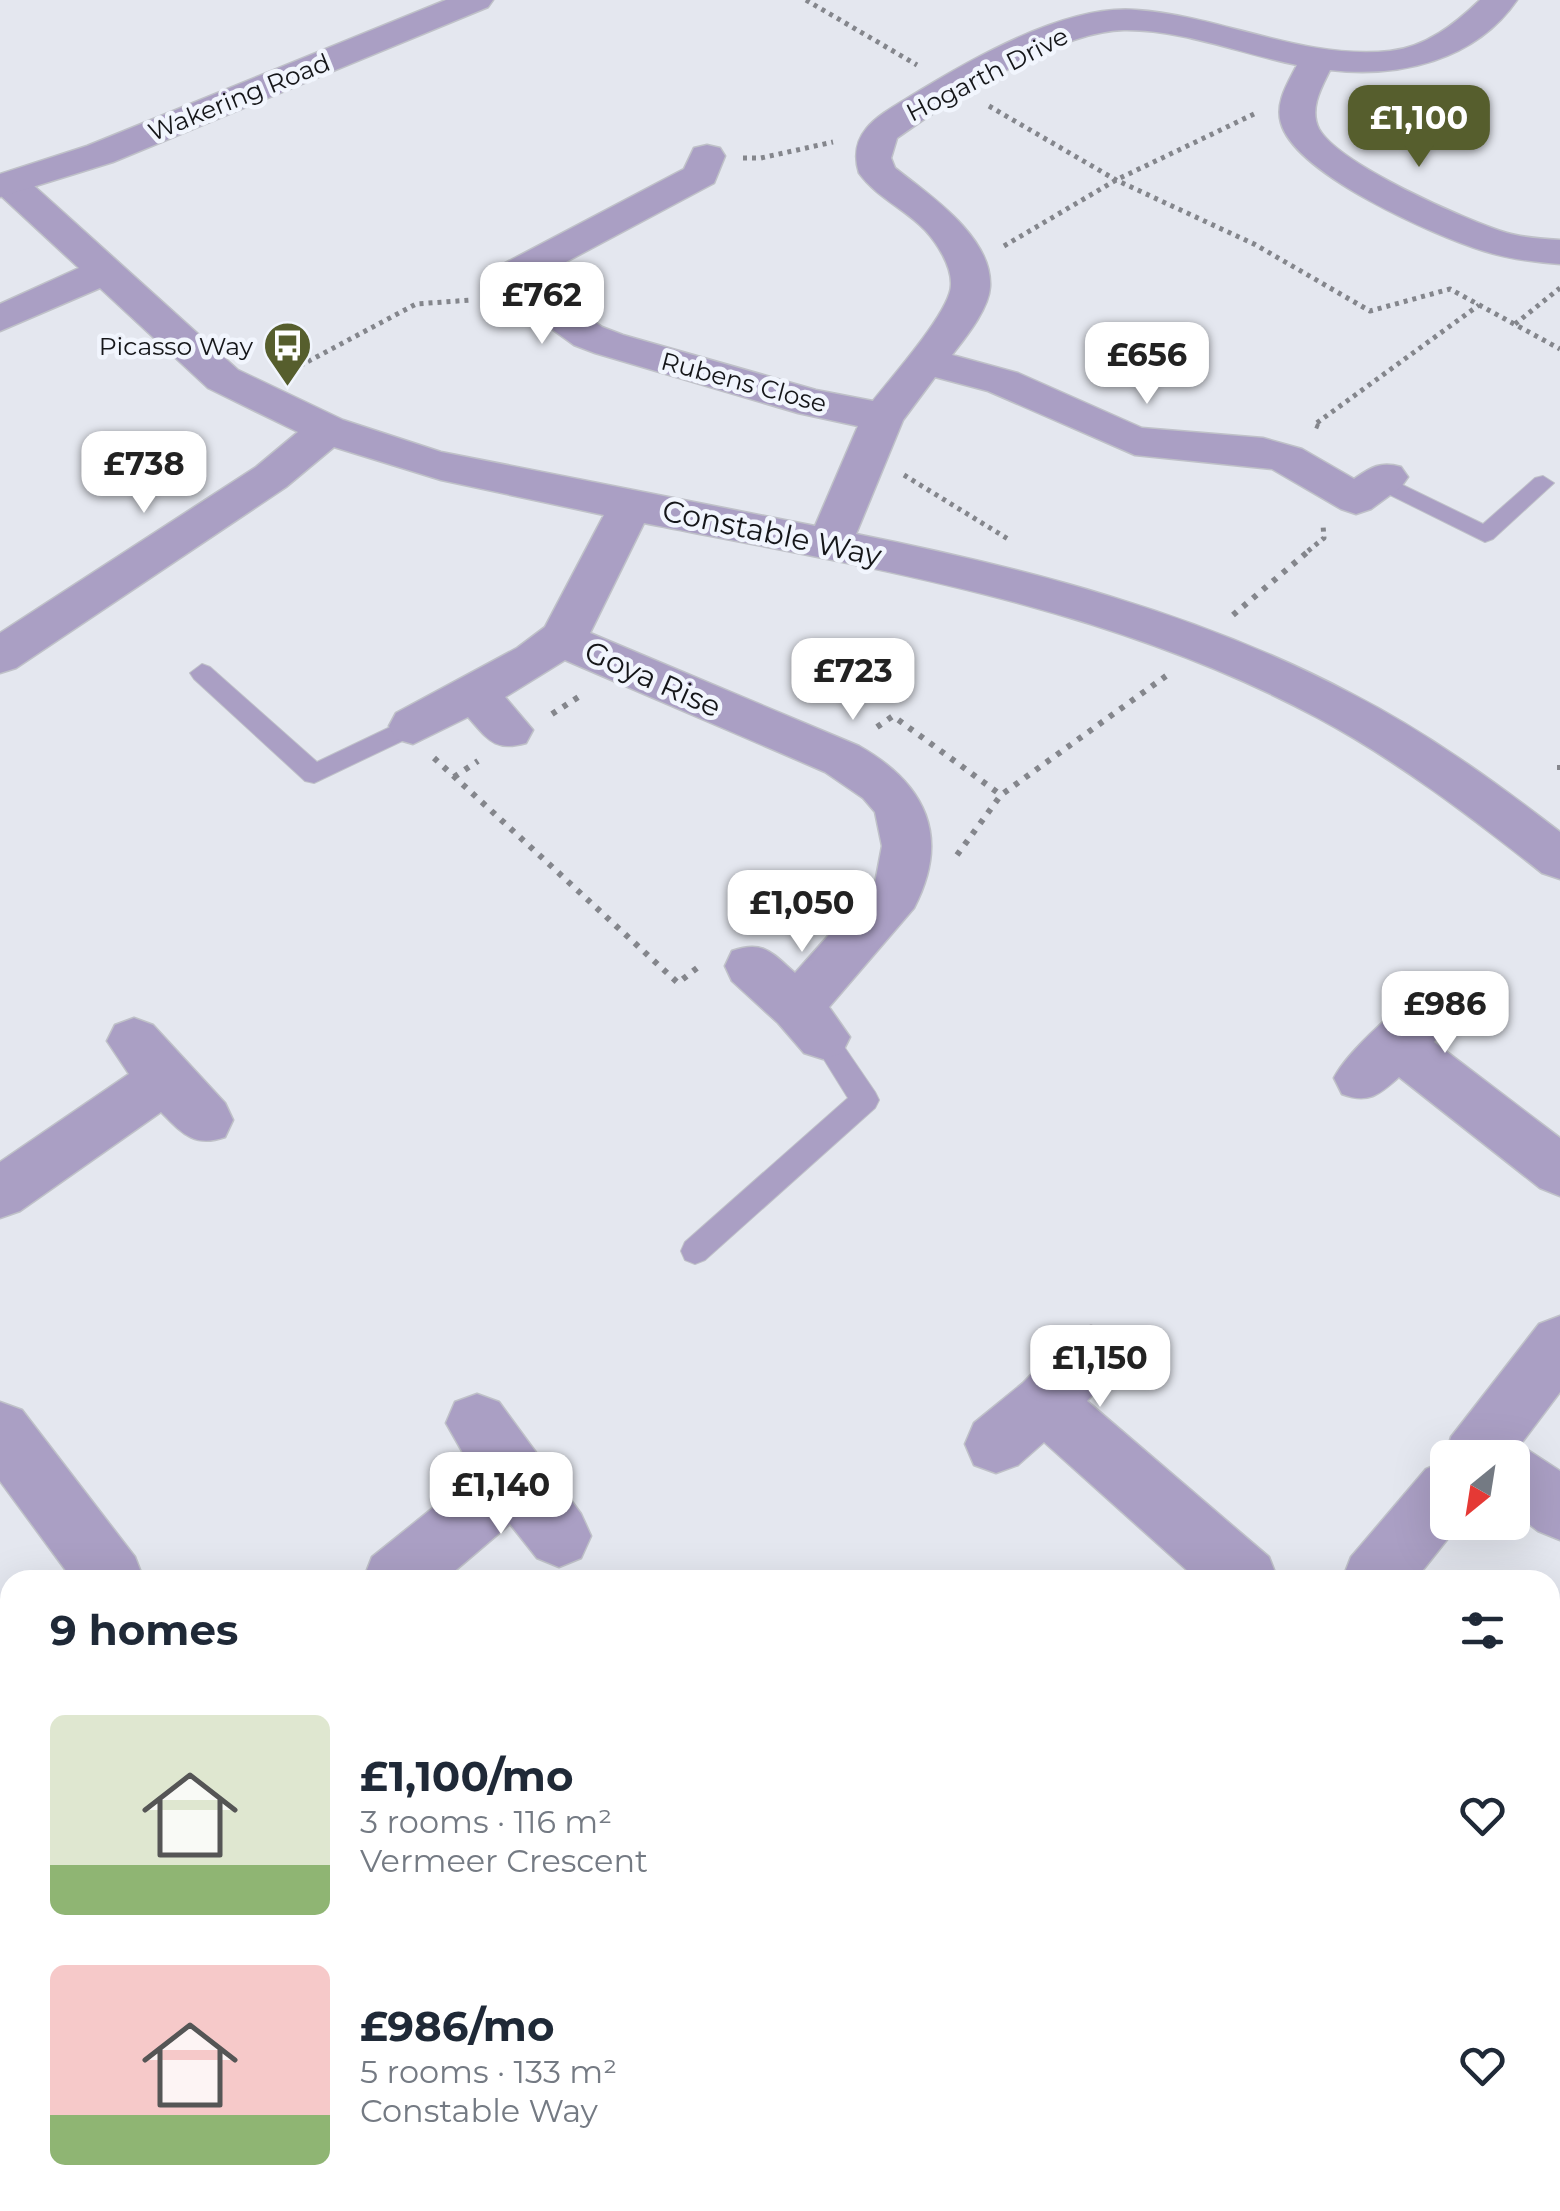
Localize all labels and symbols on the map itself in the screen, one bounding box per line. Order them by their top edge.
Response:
street label: Hogarth Drive [901,20,1073,128]
street label: Wakering Road [144,47,334,147]
pin: £1,100 [1338,85,1500,170]
pin: £762 [483,262,601,347]
bus stop icon: Picasso Way [262,320,314,388]
pin: £656 [1088,322,1206,407]
place label: Picasso Way [99,331,253,361]
street label: Rubens Close [658,346,830,418]
pin: £738 [85,431,203,516]
street label: Constable Way [659,492,886,574]
street label: Goya Rise [579,633,727,725]
pin: £723 [794,638,912,723]
pin: £1,050 [721,870,883,955]
pin: £986 [1386,971,1504,1056]
pin: £1,150 [1019,1325,1181,1410]
north arrow [1430,1440,1530,1540]
pin: £1,140 [420,1452,582,1537]

